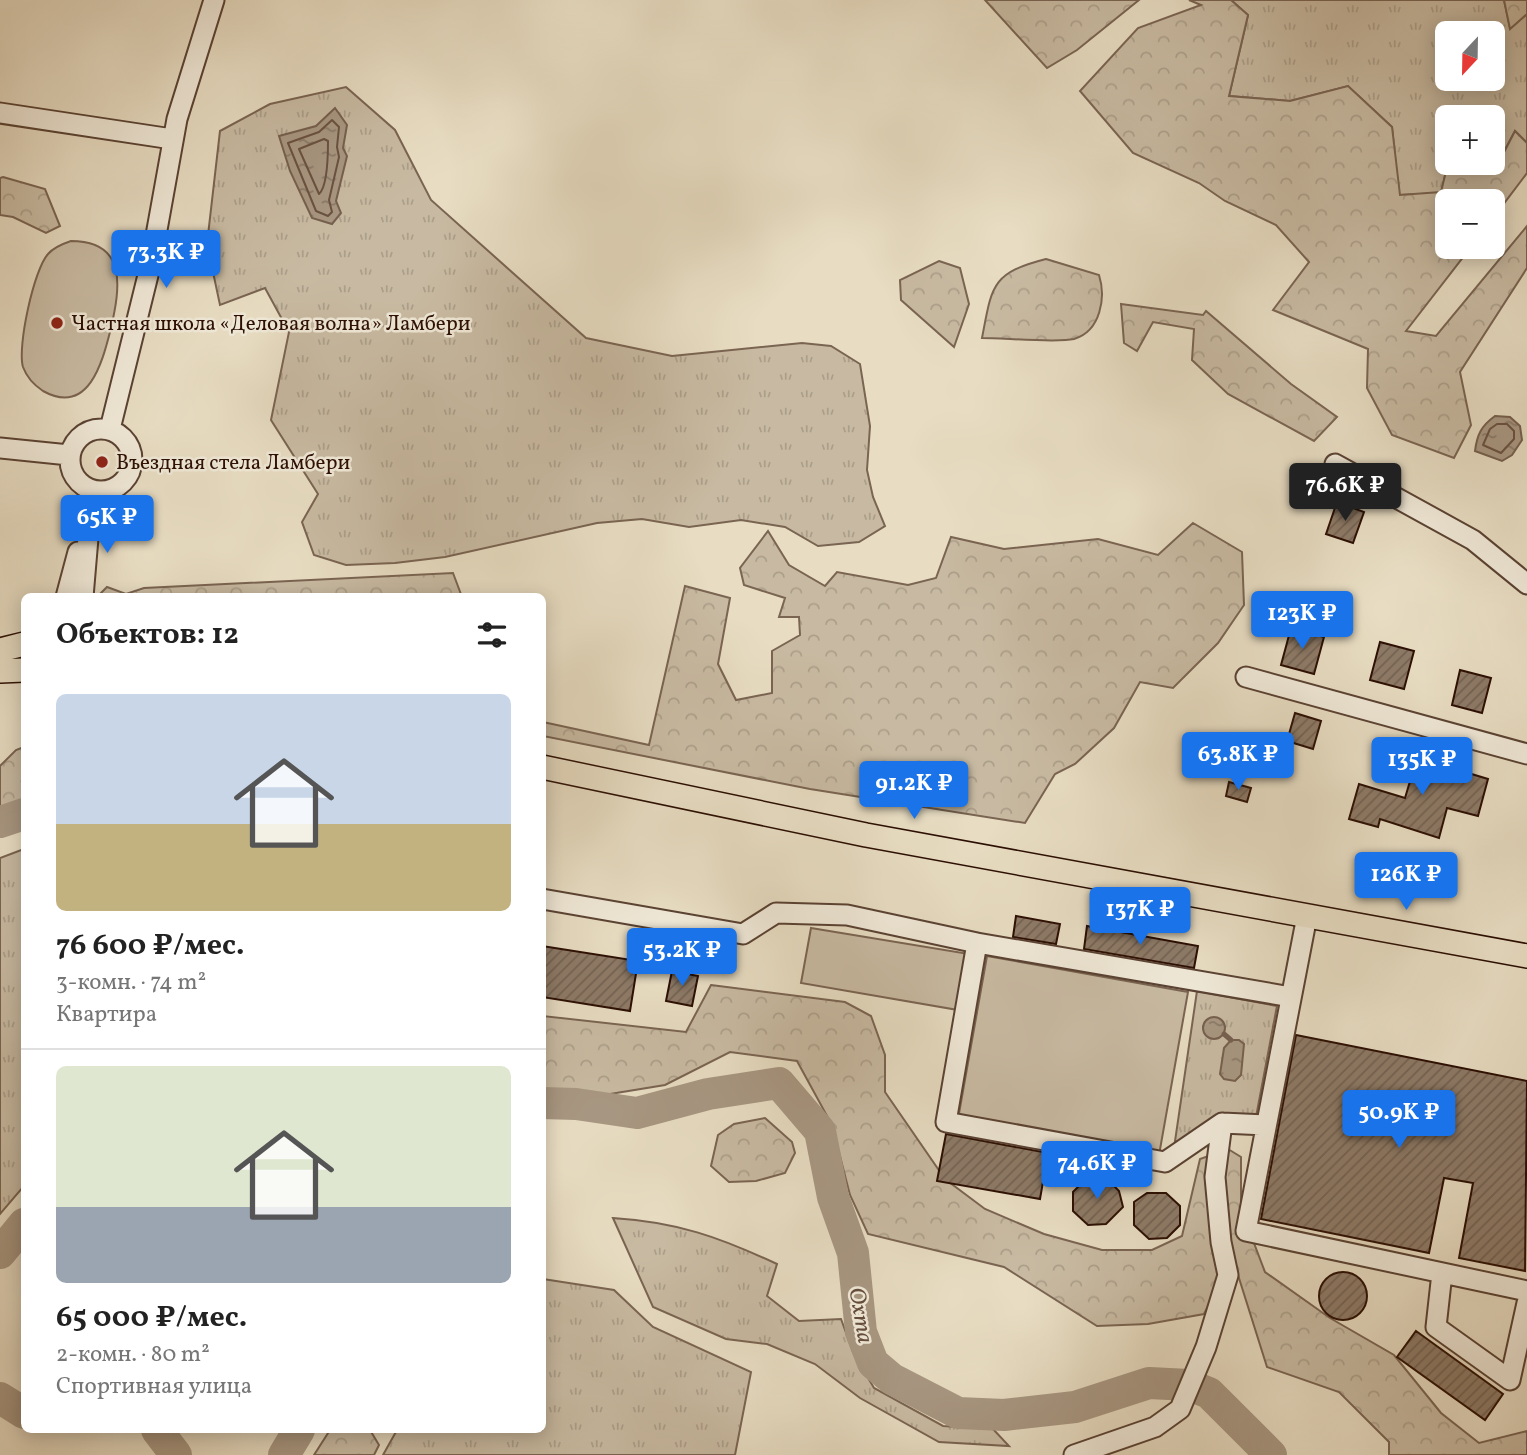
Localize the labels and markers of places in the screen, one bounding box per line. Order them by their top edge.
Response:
pin: 73.3K ₽ [101,230,231,290]
place label: Частная школа «Деловая волна» Ламбери [71,310,471,339]
marker: Частная школа «Деловая волна» Ламбери [49,315,65,331]
place label: Въездная стела Ламбери [116,449,351,478]
marker: Въездная стела Ламбери [94,454,110,470]
pin: 76.6K ₽ [1280,463,1410,523]
pin: 65K ₽ [58,496,156,555]
pin: 123K ₽ [1245,592,1359,651]
pin: 63.8K ₽ [1173,732,1303,792]
pin: 135K ₽ [1365,738,1479,797]
pin: 91.2K ₽ [849,762,979,821]
pin: 126K ₽ [1349,852,1463,912]
pin: 137K ₽ [1083,888,1197,947]
pin: 53.2K ₽ [617,928,747,988]
pin: 50.9K ₽ [1334,1090,1464,1150]
pin: 74.6K ₽ [1032,1142,1162,1201]

